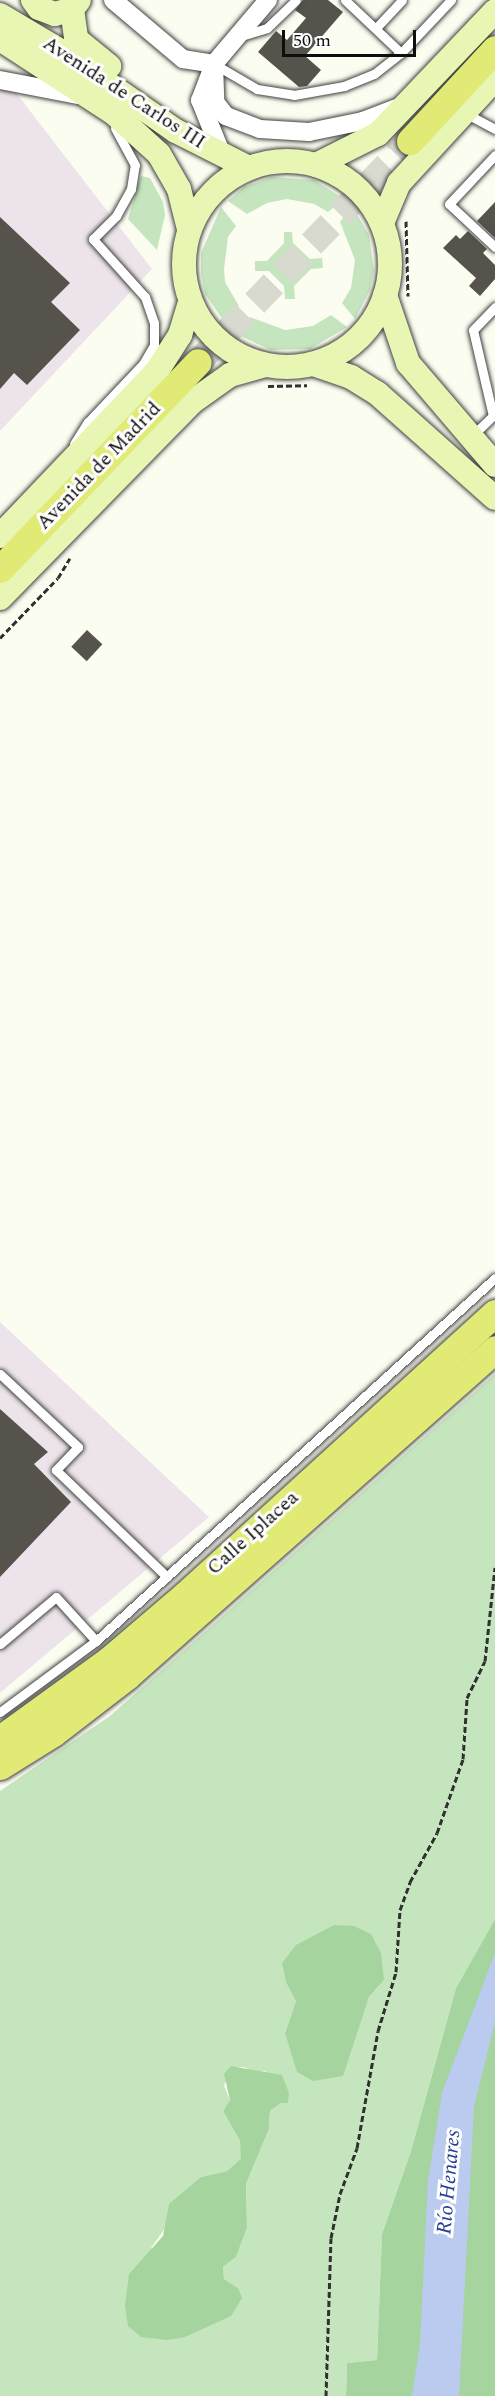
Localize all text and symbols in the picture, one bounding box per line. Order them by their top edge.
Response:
scale bar [285,18,418,56]
text: 50 m [293,27,331,54]
street label: Avenida de Carlos III [38,31,210,155]
street label: Avenida de Madrid [32,397,166,535]
street label: Calle Iplacea [202,1486,304,1580]
water label: Río Henares [432,2129,466,2235]

